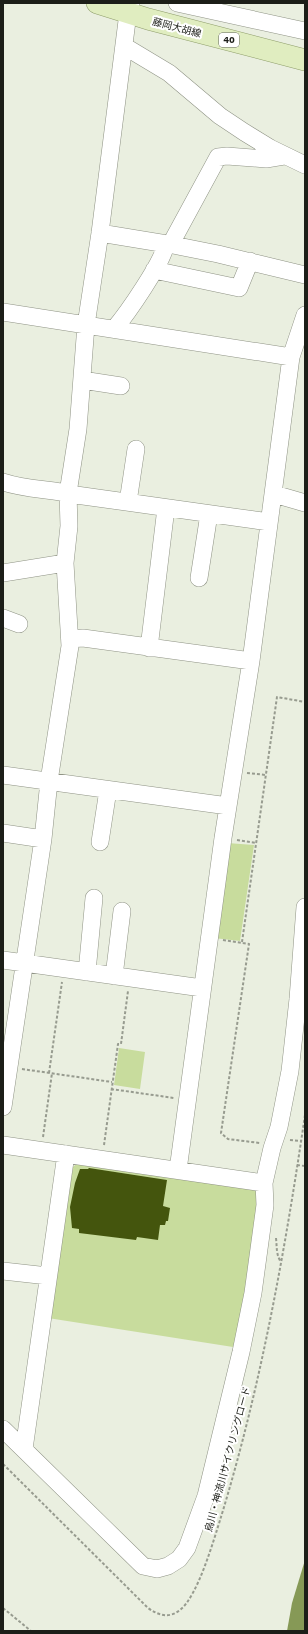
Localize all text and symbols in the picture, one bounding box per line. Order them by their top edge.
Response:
street label: 藤岡大胡線 [151,16,202,39]
road number: 40 [219,33,239,47]
street label: 烏川・神流川サイクリングロード [203,1385,252,1533]

